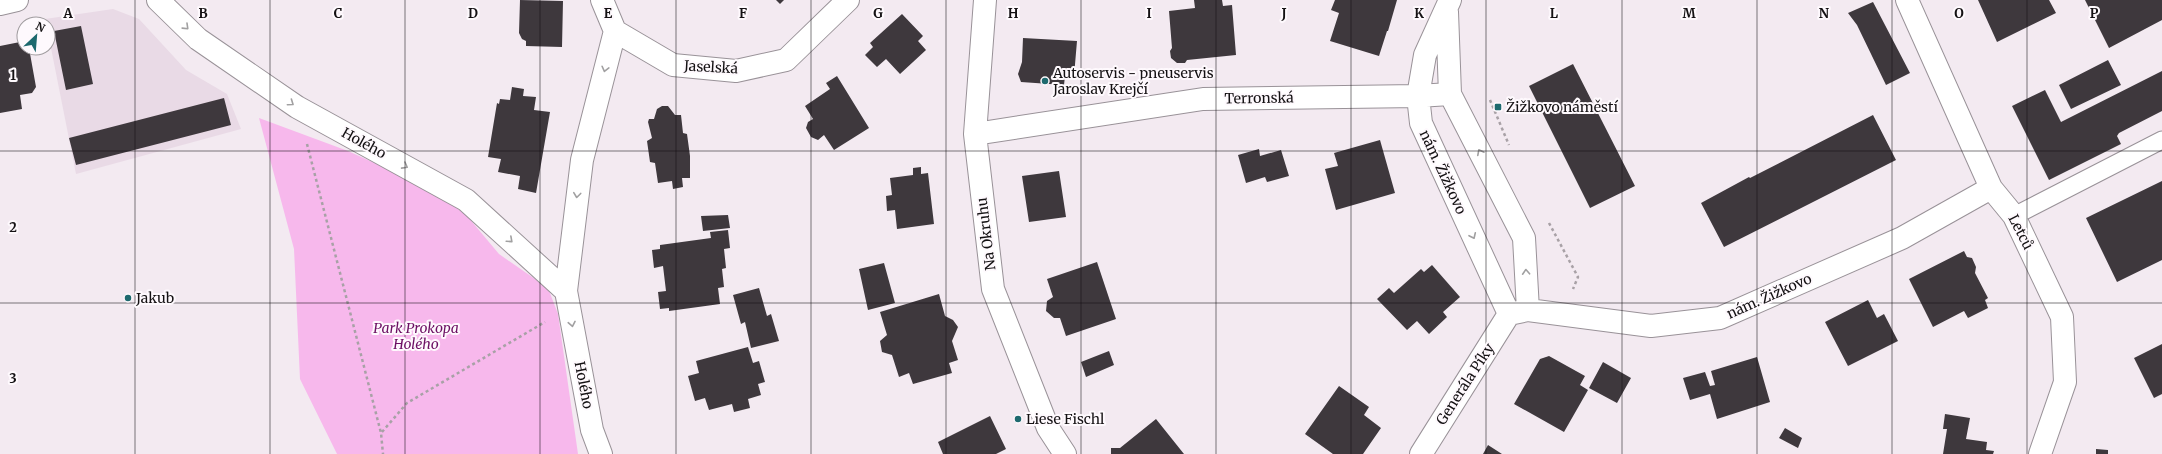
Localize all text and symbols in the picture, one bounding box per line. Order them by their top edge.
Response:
text: A [62,5,73,22]
text: B [198,5,208,22]
text: C [334,5,343,22]
text: D [468,5,478,22]
text: E [604,5,613,22]
text: F [739,5,747,22]
text: G [873,5,883,22]
text: H [1008,5,1019,22]
text: I [1146,5,1152,22]
text: J [1280,5,1287,22]
text: K [1414,5,1424,22]
text: L [1550,5,1559,22]
text: M [1682,5,1696,22]
text: N [1819,5,1830,22]
text: O [1954,5,1964,22]
text: P [2090,5,2099,22]
north arrow [16,16,56,56]
text: N [33,19,48,35]
one-way arrow [181,22,189,30]
street label: Jaselská [683,57,739,77]
place label: Autoservis - pneuservis Jaroslav Krejčí [1052,64,1214,98]
one-way arrow [601,65,610,72]
text: 1 [10,67,16,84]
marker: Autoservis - pneuservis Jaroslav Krejčí [1040,76,1050,86]
street label: Terronská [1224,88,1294,108]
one-way arrow [287,98,294,105]
place label: Žižkovo náměstí [1506,98,1618,116]
marker: Žižkovo náměstí [1493,102,1503,112]
street label: Holého [339,123,389,163]
street label: nám. Žižkovo [1416,127,1470,217]
one-way arrow [1477,149,1485,157]
one-way arrow [401,161,408,168]
one-way arrow [573,192,582,198]
street label: Na Okruhu [973,196,999,271]
street label: Letců [2005,211,2038,253]
text: 2 [9,219,17,236]
one-way arrow [1468,232,1476,239]
one-way arrow [506,236,513,243]
one-way arrow [1521,269,1530,275]
street label: nám. Žižkovo [1724,269,1814,323]
place label: Jakub [135,289,174,307]
marker: Jakub [123,293,133,303]
park label: Park Prokopa Holého [373,319,459,353]
one-way arrow [568,321,576,327]
street label: Generála Píky [1432,339,1499,428]
street label: Holého [571,360,597,410]
text: 3 [9,370,17,387]
place label: Liese Fischl [1026,410,1105,428]
marker: Liese Fischl [1013,414,1023,424]

